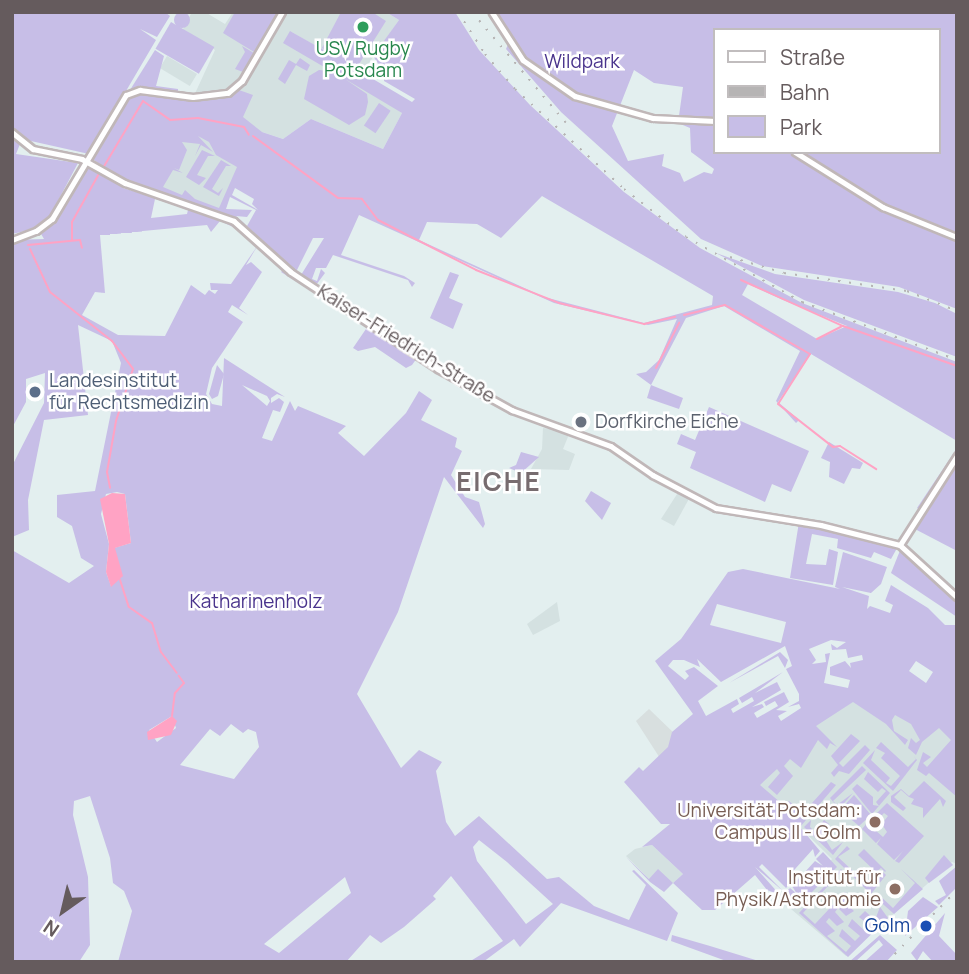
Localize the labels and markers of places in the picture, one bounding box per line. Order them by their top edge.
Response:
marker: USV Rugby Potsdam [355,19,371,35]
place label: USV Rugby Potsdam [316,38,410,82]
place label: Landesinstitut für Rechtsmedizin [49,370,209,414]
marker: Landesinstitut für Rechtsmedizin [27,384,43,400]
place label: Dorfkirche Eiche [595,411,739,433]
marker: Dorfkirche Eiche [573,414,589,430]
place label: Universität Potsdam: Campus II - Golm [677,800,861,844]
marker: Universität Potsdam: Campus II - Golm [867,814,883,830]
place label: Institut für Physik/Astronomie [715,867,881,911]
marker: Institut für Physik/Astronomie [887,881,903,897]
place label: Golm [865,915,910,937]
marker: Golm [916,916,936,936]

